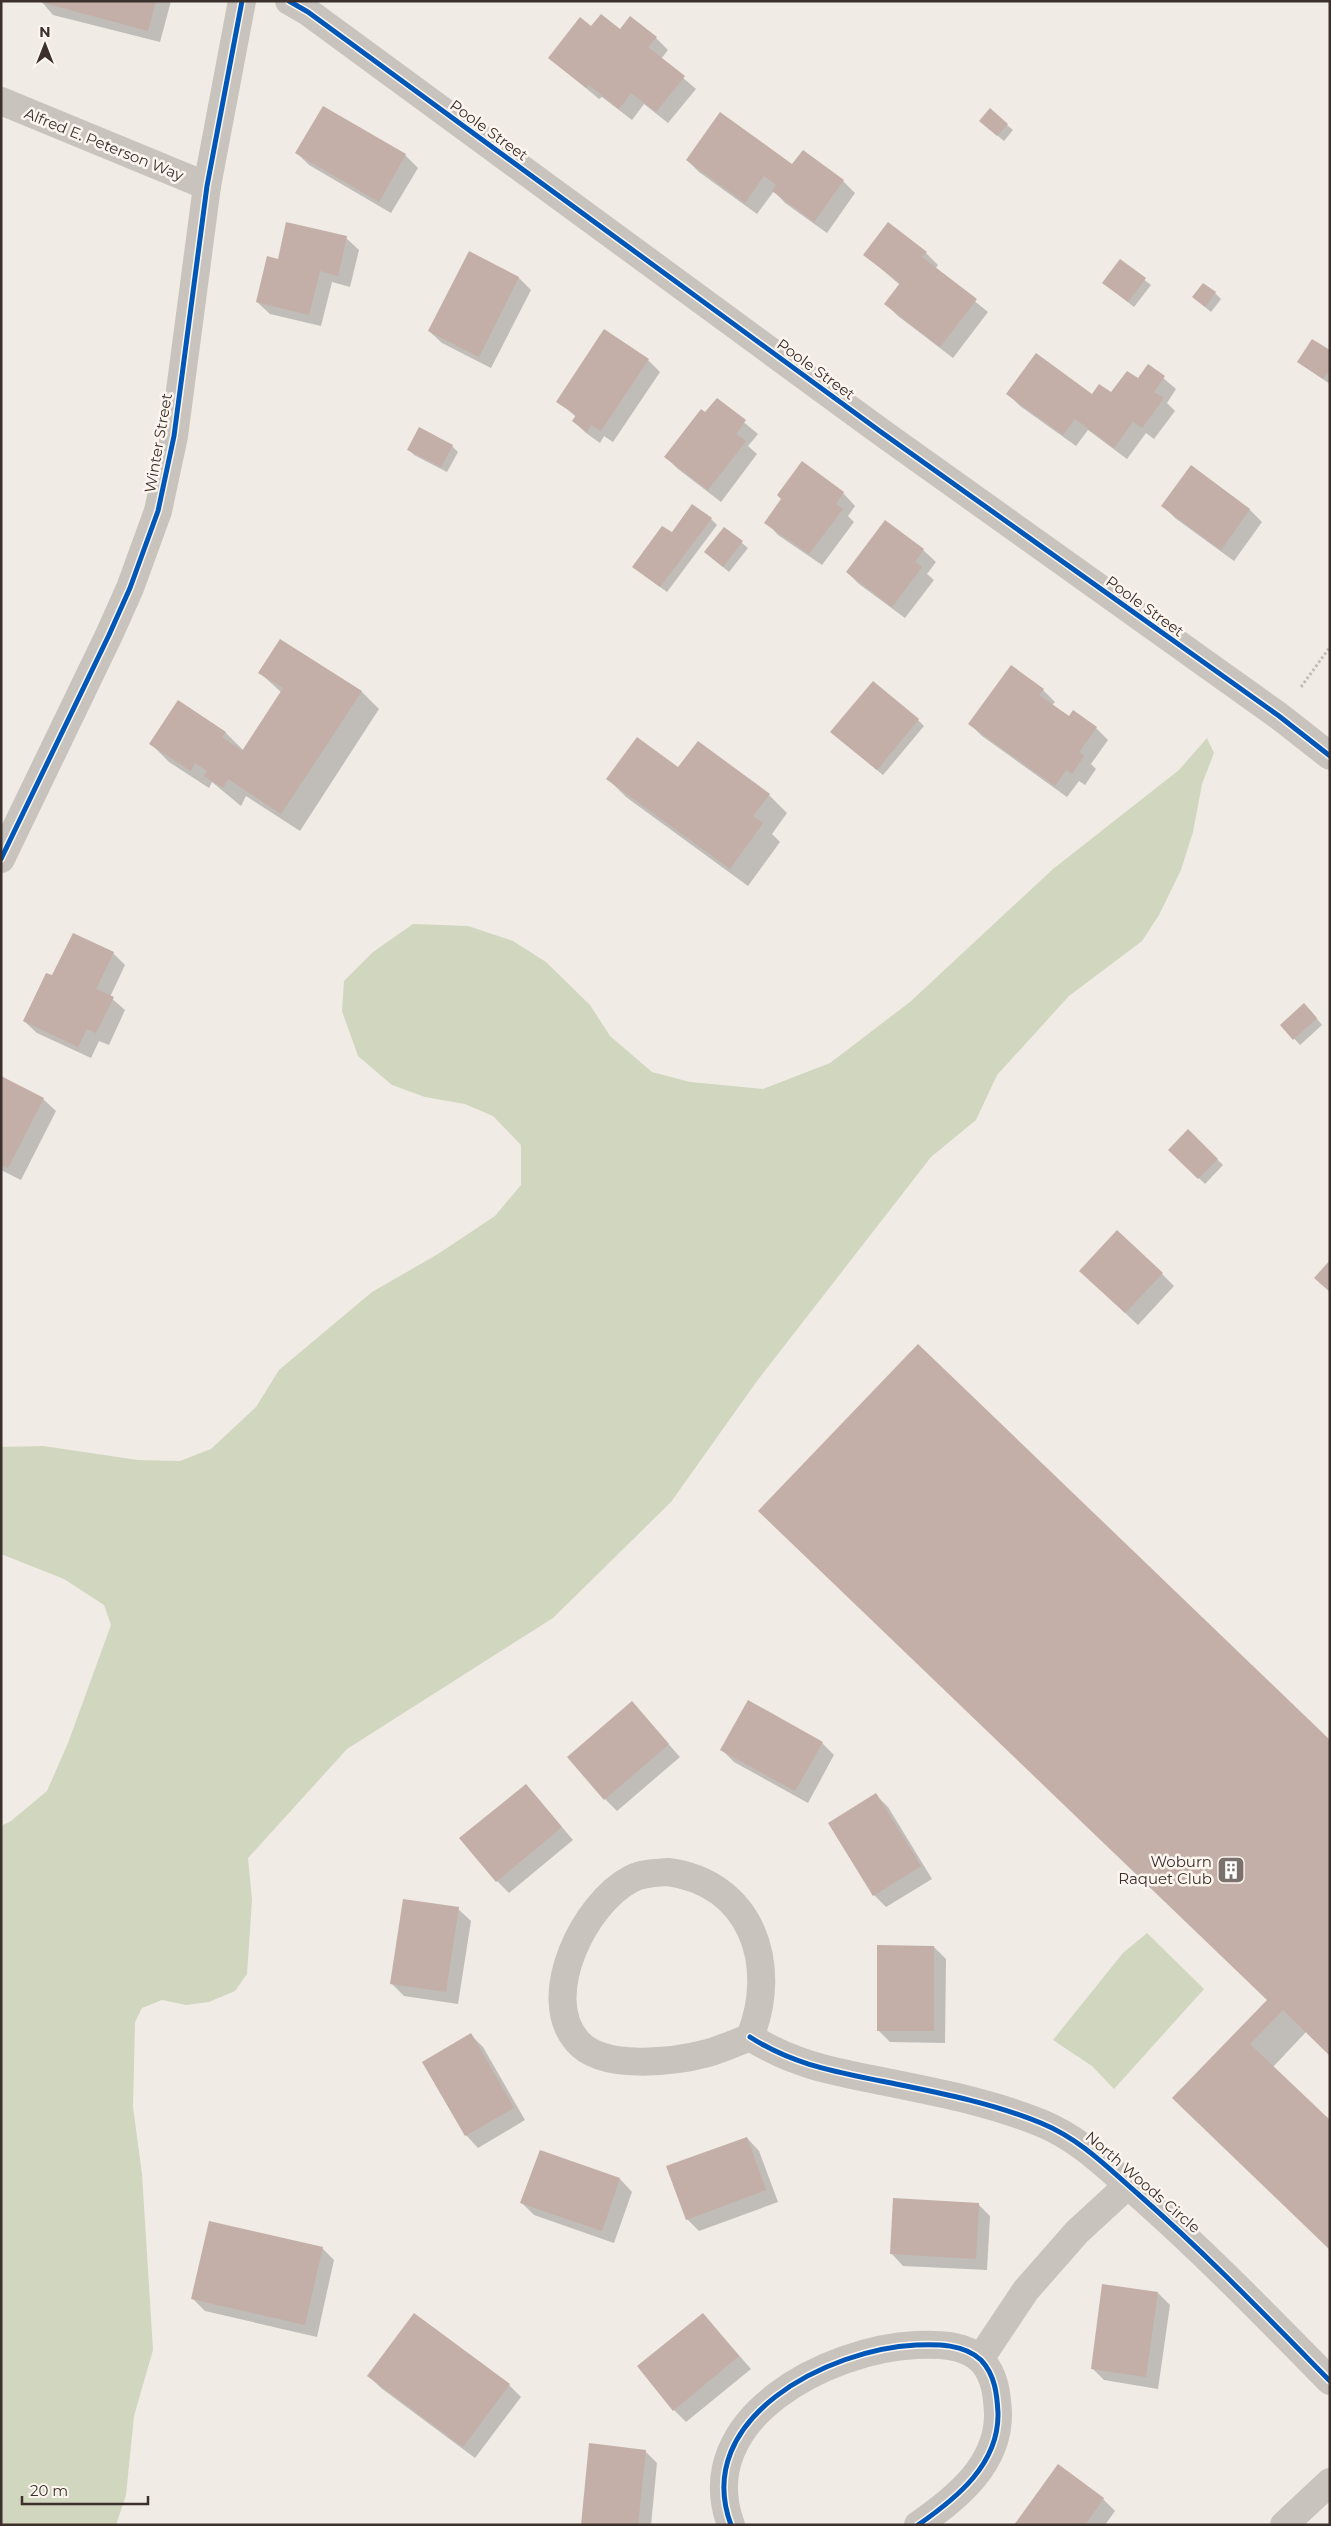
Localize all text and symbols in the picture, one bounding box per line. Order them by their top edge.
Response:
north arrow [20,20,70,70]
text: N [39,23,51,41]
street label: Poole Street [446,95,532,165]
street label: Alfred E. Peterson Way [22,103,187,185]
street label: Poole Street [773,334,859,404]
street label: Winter Street [140,392,176,494]
street label: Poole Street [1102,571,1188,641]
place label: Woburn Raquet Club [1118,1852,1212,1888]
building icon: Woburn Raquet Club [1216,1855,1246,1885]
street label: North Woods Circle [1082,2127,1204,2237]
scale bar [22,2474,149,2506]
text: 20 m [30,2481,68,2500]

